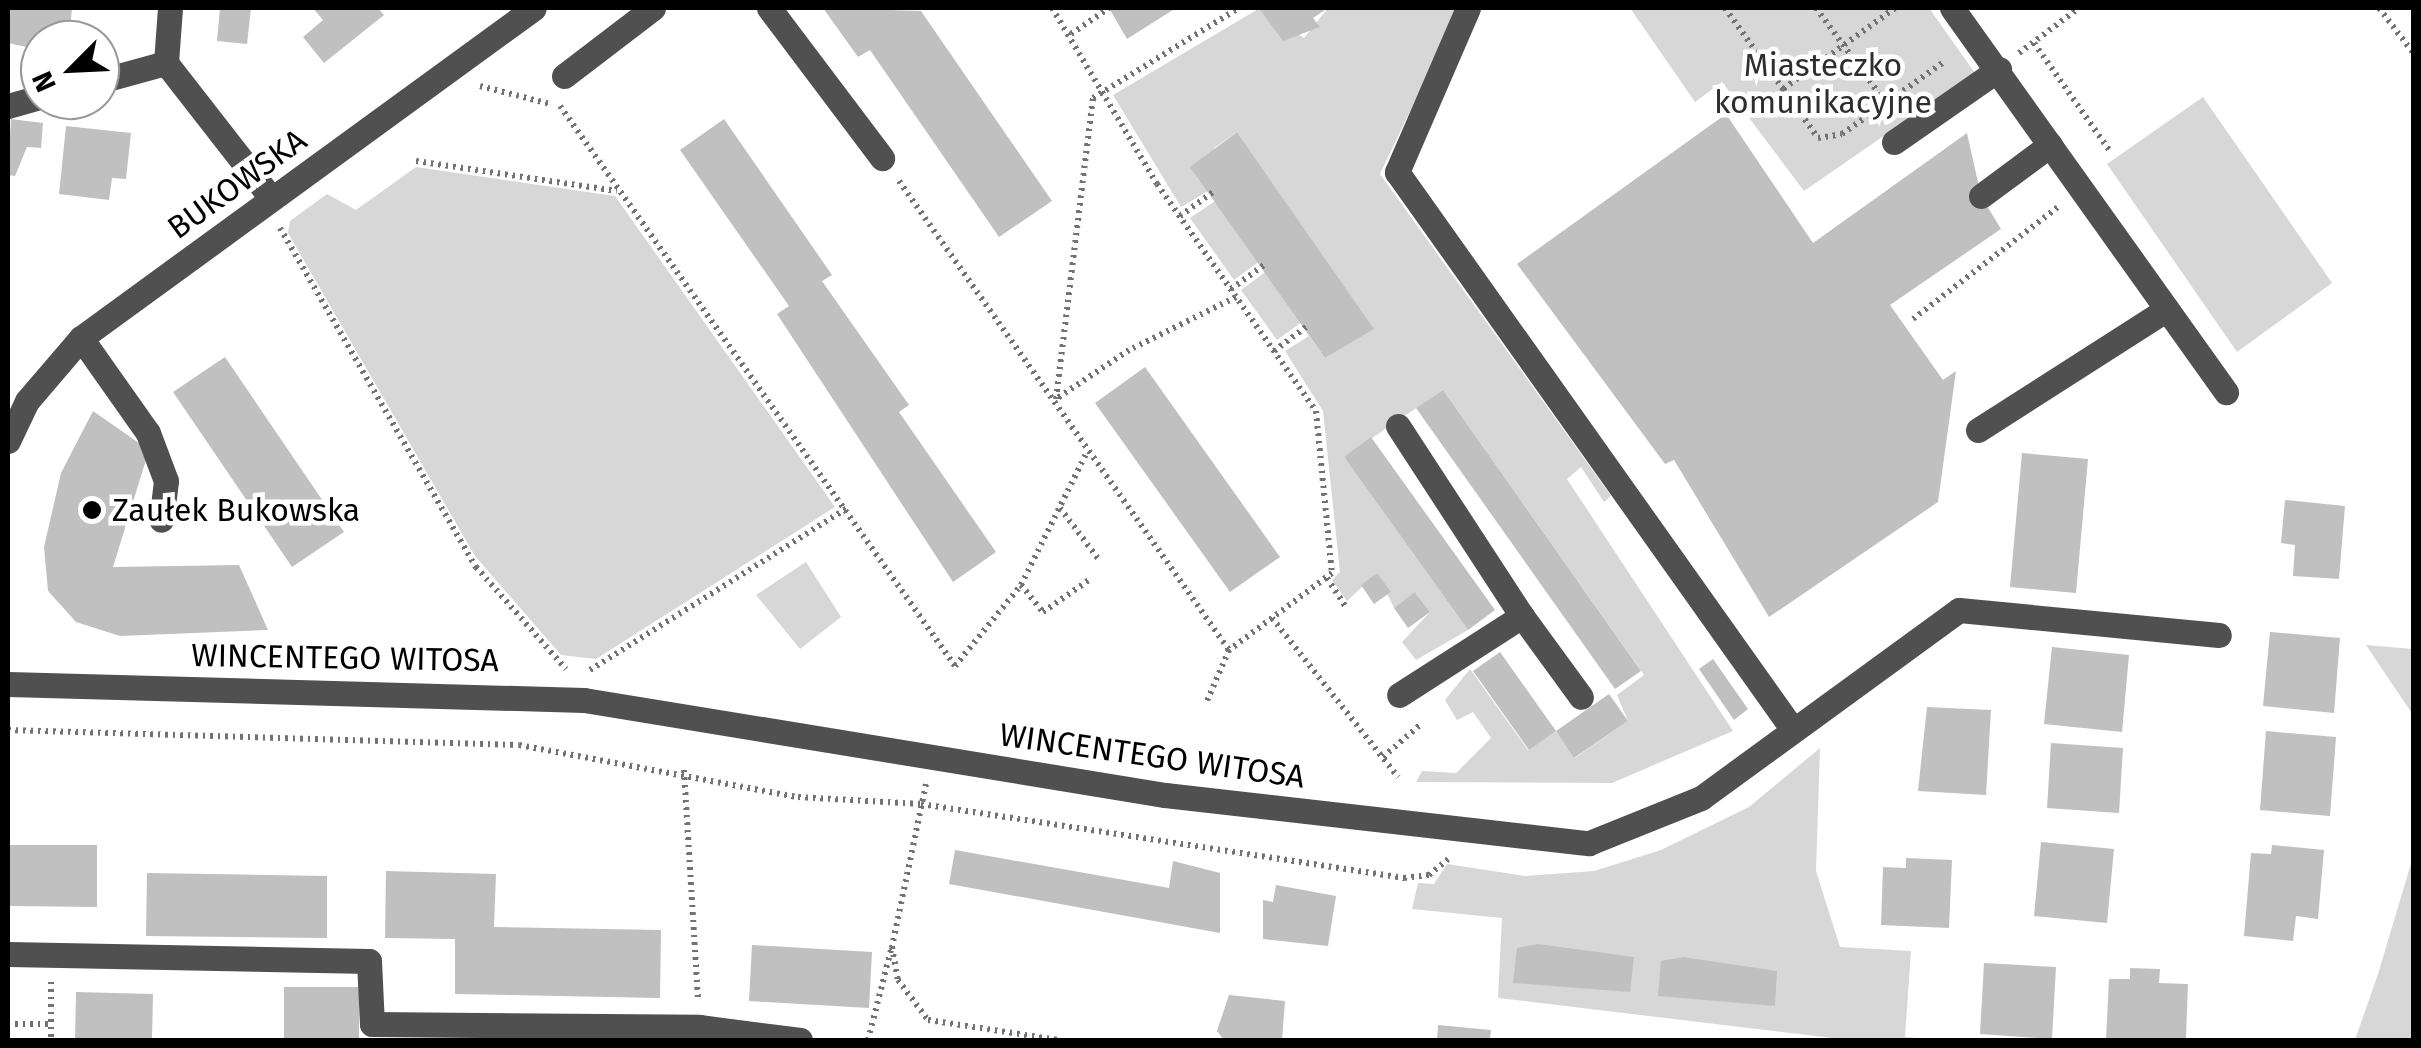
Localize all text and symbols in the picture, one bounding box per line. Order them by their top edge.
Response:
north arrow [20,20,120,120]
park label: Miasteczko komunikacyjne [1714,47,1932,122]
text: N [25,66,63,97]
street label: BUKOWSKA [160,121,314,247]
place label: Zaułek Bukowska [112,491,360,529]
marker: Zaułek Bukowska [81,499,103,521]
street label: WINCENTEGO WITOSA [191,636,499,680]
street label: WINCENTEGO WITOSA [997,716,1307,796]

